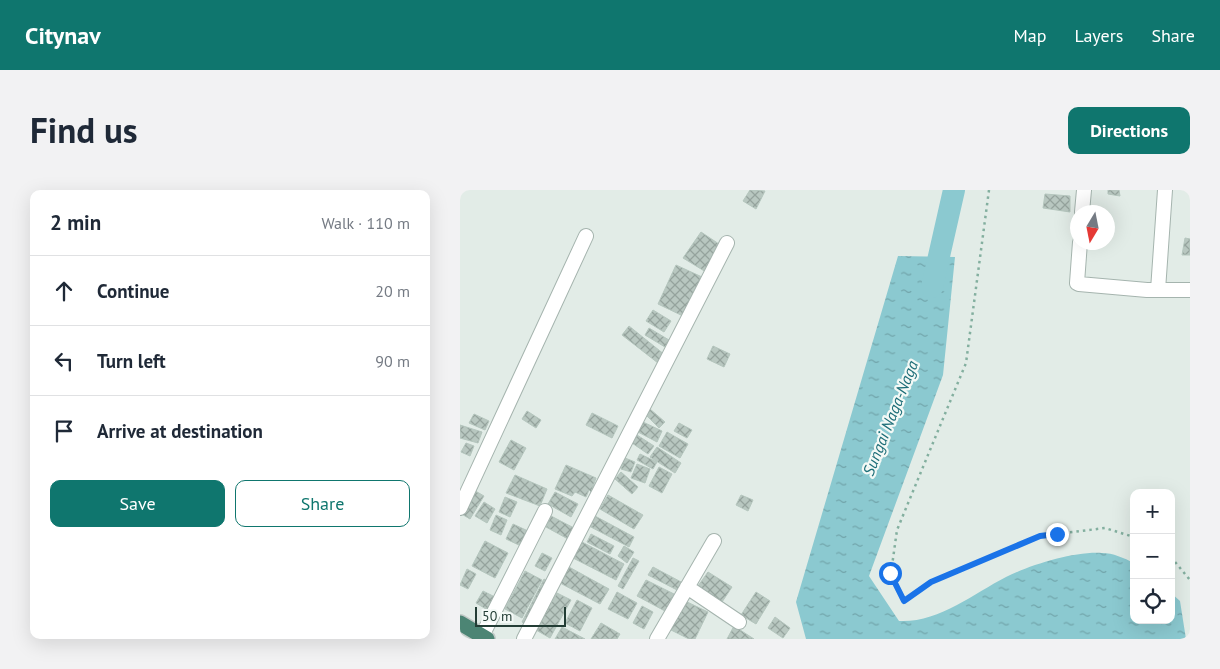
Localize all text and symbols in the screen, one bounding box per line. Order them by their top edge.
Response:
text: Citynav [25,20,101,51]
text: Map [1014,24,1046,47]
text: Layers [1074,24,1123,47]
text: Share [1151,24,1195,47]
text: Find us [30,107,138,153]
button: Directions [1068,107,1190,154]
north arrow [1070,205,1115,250]
text: 2 min [50,209,101,236]
text: Walk · 110 m [321,213,410,233]
icon: ahead [50,277,78,305]
text: Continue [97,279,169,303]
text: 20 m [375,281,410,301]
icon: left [50,347,78,375]
text: Turn left [97,349,166,373]
text: 90 m [375,351,410,371]
water label: Sungai Naga-Naga [858,357,922,478]
icon: arrive [50,417,78,445]
text: Arrive at destination [97,419,263,443]
button: Save [50,480,225,527]
button: Share [235,480,410,527]
map controls [1130,489,1175,624]
button: + [1130,489,1175,534]
route end [1046,523,1069,546]
button: − [1130,534,1175,579]
route start [879,562,902,585]
button: locate [1130,579,1175,624]
scale bar [475,604,566,627]
text: 50 m [482,607,512,625]

